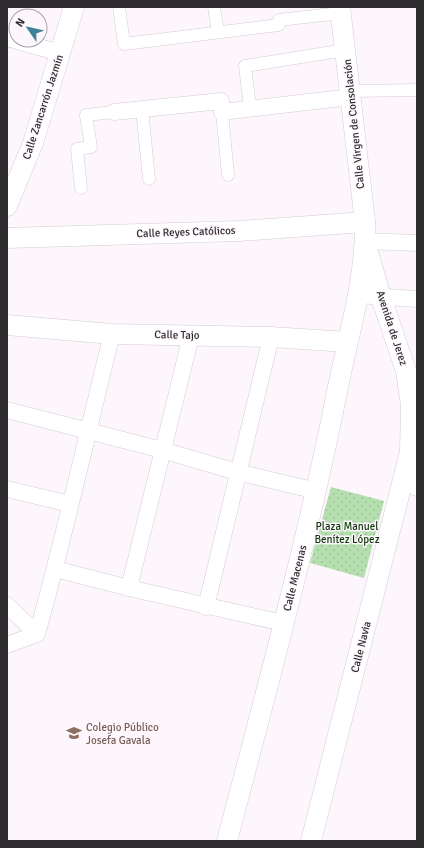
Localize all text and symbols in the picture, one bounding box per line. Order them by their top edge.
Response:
north arrow [8,8,48,48]
text: N [13,16,28,29]
street label: Calle Zancarrón Jazmín [20,53,66,161]
street label: Calle Virgen de Consolación [341,58,367,190]
street label: Calle Reyes Católicos [136,224,236,240]
street label: Avenida de Jerez [374,289,410,367]
street label: Calle Tajo [154,328,200,342]
park label: Plaza Manuel Benítez López [314,520,380,546]
street label: Calle Macenas [280,543,310,612]
street label: Calle Navia [348,619,374,674]
place label: Colegio Público Josefa Gavala [86,721,159,747]
school or university icon: Colegio Público Josefa Gavala [65,724,83,742]

